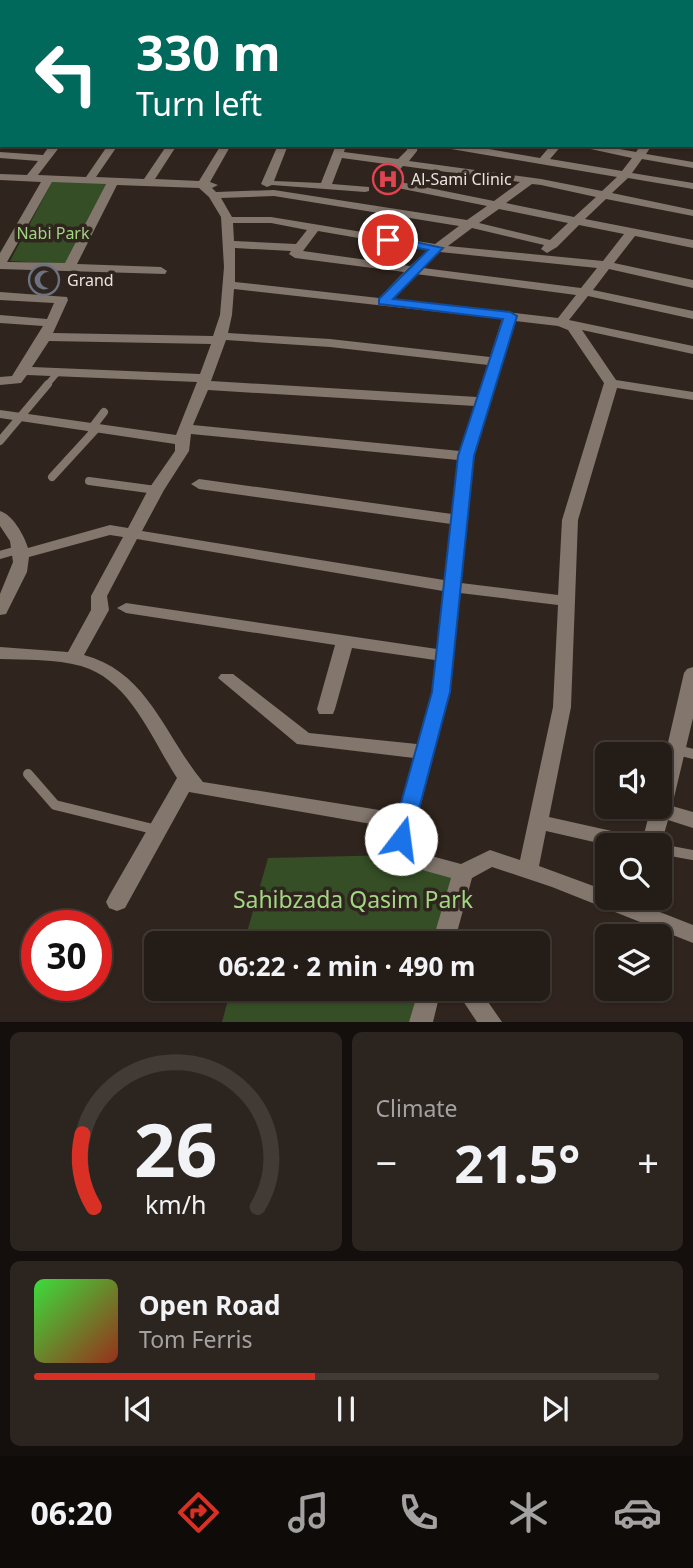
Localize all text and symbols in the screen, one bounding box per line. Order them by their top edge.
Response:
text: 330 m [136,19,281,85]
icon: left [21,28,112,119]
text: Turn left [136,82,262,125]
hospital icon: Al-Sami Clinic [371,162,405,196]
place label: Al-Sami Clinic [411,168,512,190]
pin [358,210,418,270]
icon: arrive [369,221,407,259]
park label: Nabi Park [16,222,90,244]
mosque icon: Grand [27,263,61,297]
place label: Grand [67,269,114,291]
map controls [595,742,672,1001]
button: sound [595,742,672,819]
position arrow [364,802,438,876]
button: search [595,833,672,910]
park label: Sahibzada Qasim Park [233,883,474,915]
speed limit sign: 30 [21,910,112,1001]
button: layers [595,924,672,1001]
text: 06:22 · 2 min · 490 m [219,948,475,984]
text: Climate [376,1092,458,1124]
text: 26 [134,1100,217,1199]
text: 21.5° [454,1127,580,1198]
text: − [376,1136,397,1188]
text: + [637,1136,659,1188]
text: km/h [145,1187,207,1221]
text: Open Road [139,1287,281,1323]
text: Tom Ferris [139,1323,252,1355]
icon: previous [119,1390,157,1428]
icon: pause [327,1390,365,1428]
icon: next [536,1390,574,1428]
icon: directions [174,1488,223,1537]
icon: music [284,1488,333,1537]
icon: phone [394,1488,443,1537]
icon: climate [504,1488,553,1537]
icon: car [613,1488,662,1537]
text: 06:20 [30,1491,113,1534]

